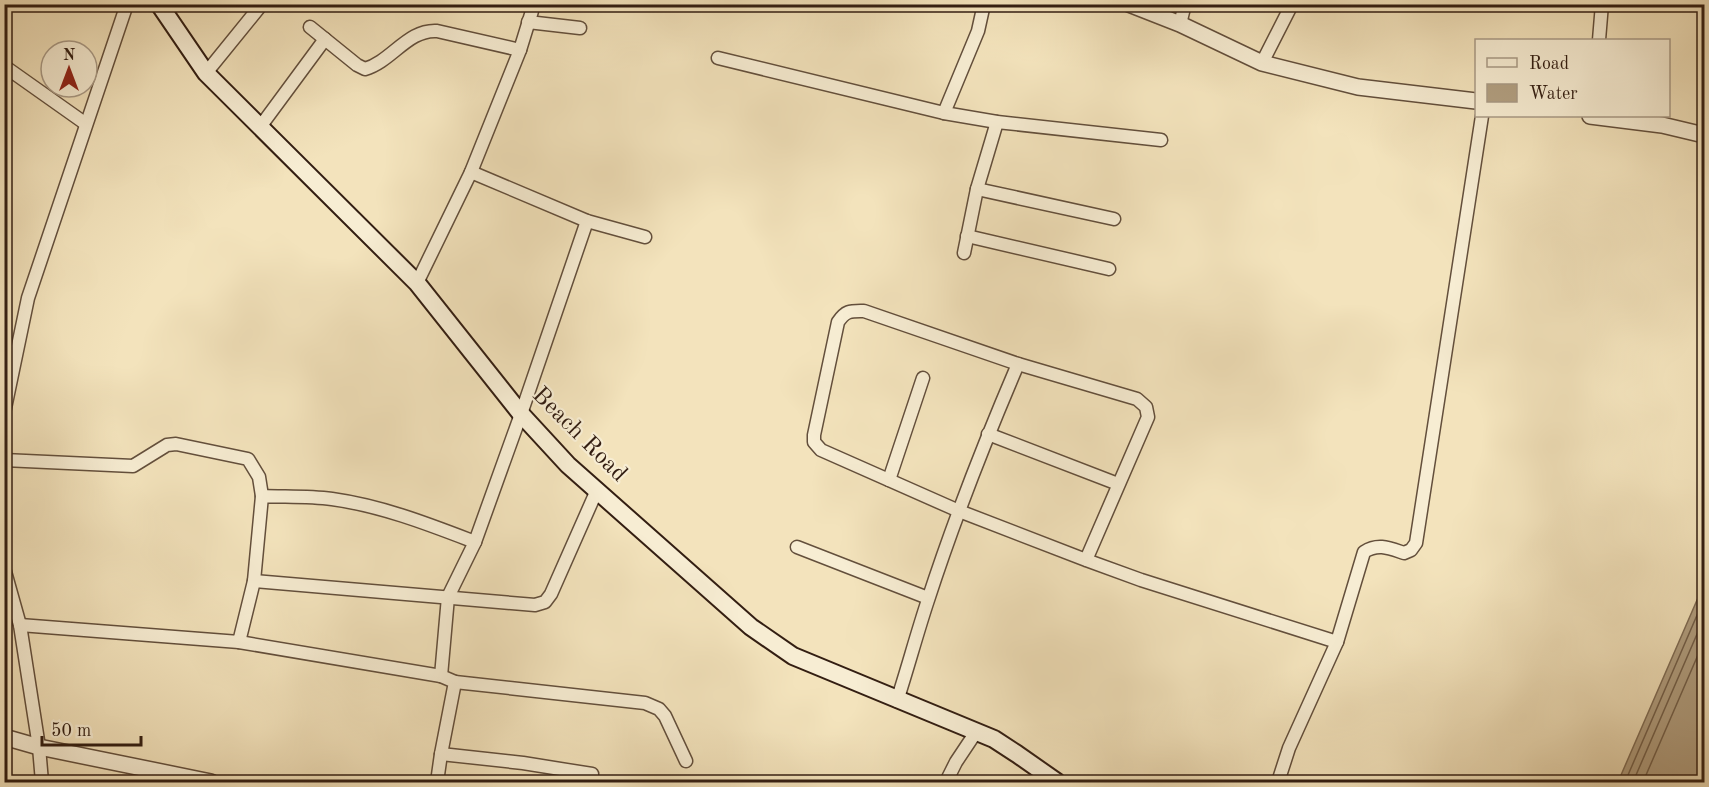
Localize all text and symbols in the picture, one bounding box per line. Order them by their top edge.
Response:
north arrow [39,39,99,99]
legend [1475,39,1670,117]
text: N [63,48,76,64]
text: Road [1529,55,1569,73]
text: Water [1529,85,1578,103]
street label: Beach Road [527,383,631,487]
scale bar [42,709,141,747]
text: 50 m [51,722,91,740]

